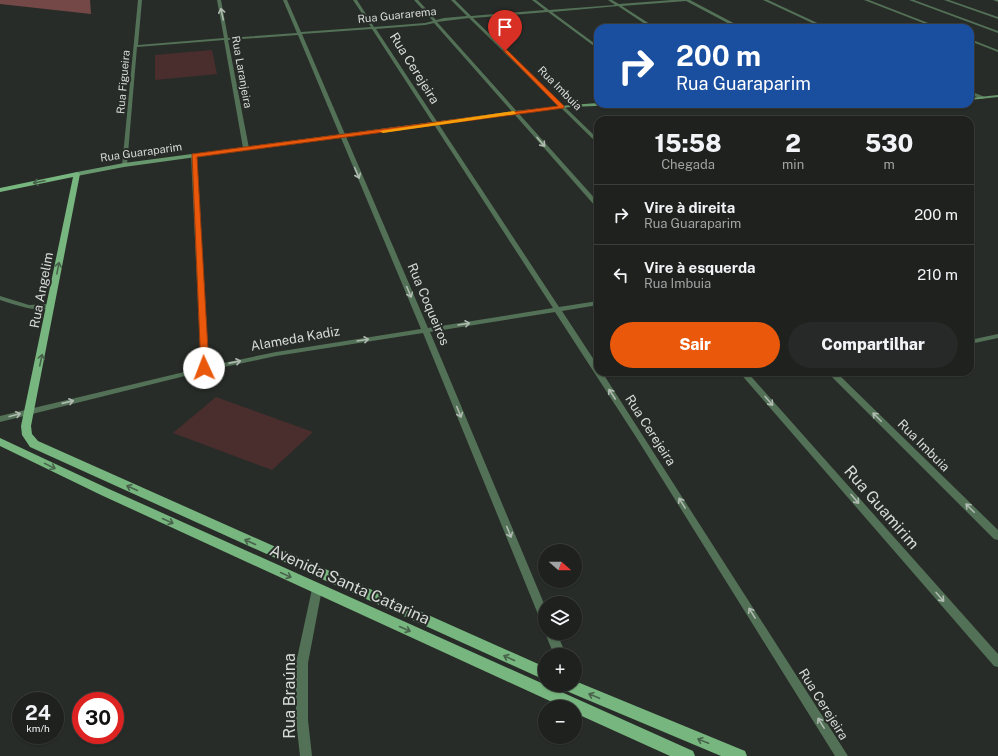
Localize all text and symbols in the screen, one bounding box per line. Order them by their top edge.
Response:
street label: Rua Guararema [357,5,437,25]
one-way arrow [217,7,225,20]
pin [488,10,522,51]
icon: arrive [494,16,516,38]
street label: Rua Cerejeira [387,30,442,107]
street label: Rua Laranjeira [230,35,254,109]
text: 200 m [676,39,761,72]
icon: right [610,40,662,92]
street label: Rua Figueira [114,50,132,114]
street label: Rua Imbuia [536,64,584,112]
text: Rua Guaraparim [676,73,811,94]
text: 15:58 [655,129,722,157]
text: 2 [785,129,801,157]
text: 530 [865,129,913,157]
one-way arrow [537,136,546,147]
street label: Rua Guaraparim [99,140,183,164]
text: Chegada [661,157,715,172]
text: min [782,157,804,172]
text: m [883,157,895,172]
one-way arrow [354,166,362,178]
one-way arrow [33,178,46,186]
text: Vire à direita [644,199,735,216]
icon: right [610,204,632,226]
text: 200 m [914,206,958,223]
text: Rua Guaraparim [644,216,741,231]
street label: Rua Angelim [27,251,56,329]
text: Vire à esquerda [644,259,756,276]
street label: Rua Coqueiros [405,261,453,347]
one-way arrow [55,262,63,275]
icon: left [610,264,632,286]
text: 210 m [917,266,958,283]
text: Rua Imbuia [644,276,711,291]
one-way arrow [406,286,413,298]
one-way arrow [457,320,470,328]
button: Sair [610,322,780,368]
button: Compartilhar [788,322,958,368]
street label: Alameda Kadiz [249,323,341,354]
one-way arrow [356,336,369,344]
position arrow [183,347,225,389]
one-way arrow [37,353,45,366]
one-way arrow [228,358,241,366]
one-way arrow [608,389,616,400]
street label: Rua Cerejeira [622,392,679,468]
one-way arrow [764,396,773,406]
one-way arrow [61,398,74,406]
one-way arrow [456,405,464,417]
one-way arrow [8,411,21,419]
one-way arrow [872,412,882,422]
street label: Rua Imbuia [895,416,953,474]
street label: Rua Guamirim [840,462,923,553]
one-way arrow [44,463,56,470]
one-way arrow [126,484,138,491]
one-way arrow [850,494,859,504]
one-way arrow [678,497,686,509]
one-way arrow [965,503,975,513]
one-way arrow [162,518,174,525]
one-way arrow [506,526,513,538]
one-way arrow [245,537,257,545]
street label: Avenida Santa Catarina [267,541,433,628]
north arrow [538,544,582,588]
map controls [538,544,582,744]
one-way arrow [280,572,292,579]
one-way arrow [936,592,945,602]
button: layers [538,596,582,640]
one-way arrow [748,608,756,619]
one-way arrow [398,625,410,633]
button: + [538,648,582,692]
street label: Rua Braúna [280,653,299,739]
one-way arrow [504,654,516,661]
street label: Rua Cerejeira [796,666,851,743]
speed limit sign: 30 [72,692,124,744]
one-way arrow [589,692,601,699]
button: − [538,700,582,744]
text: 24 [25,701,51,725]
one-way arrow [817,718,825,729]
text: km/h [26,722,50,734]
one-way arrow [697,737,709,745]

